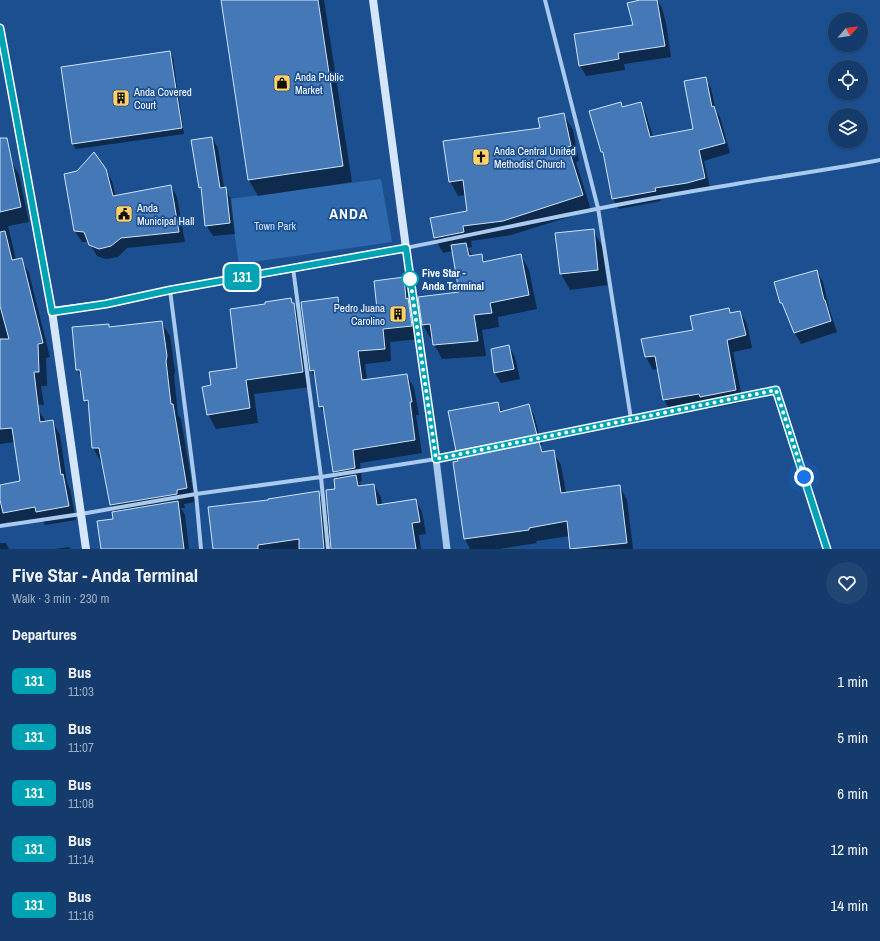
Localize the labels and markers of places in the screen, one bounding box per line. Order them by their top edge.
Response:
place label: Anda Public Market [294,70,344,97]
shop icon: Anda Public Market [272,73,292,93]
place label: Anda Covered Court [133,85,192,112]
building icon: Anda Covered Court [111,88,131,108]
place label: Anda Central United Methodist Church [493,144,576,171]
church icon: Anda Central United Methodist Church [471,147,491,167]
place label: Anda Municipal Hall [136,201,194,228]
public building icon: Anda Municipal Hall [114,204,134,224]
place label: Five Star - Anda Terminal [422,266,484,293]
marker: Five Star - Anda Terminal [401,270,419,288]
place label: Pedro Juana Carolino [334,301,385,328]
building icon: Pedro Juana Carolino [388,304,408,324]

